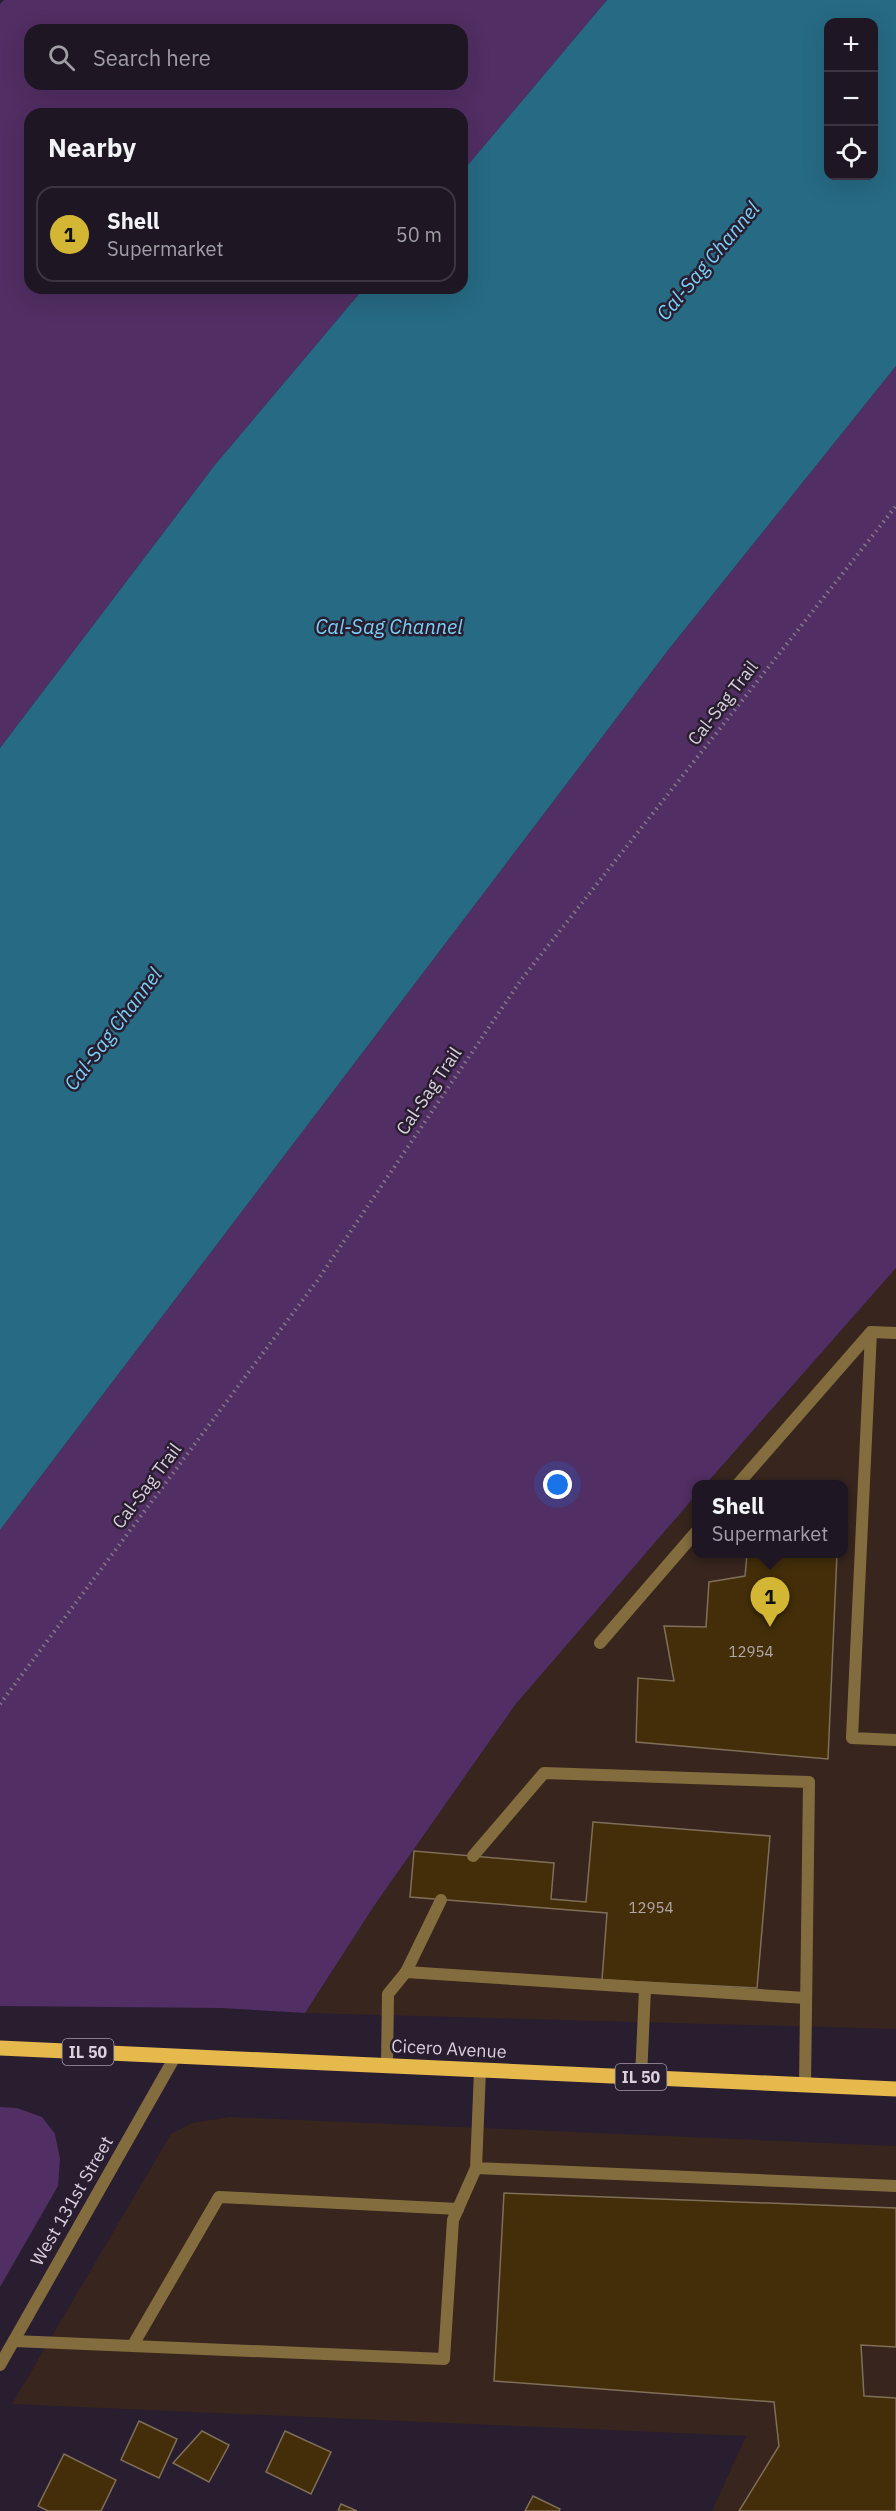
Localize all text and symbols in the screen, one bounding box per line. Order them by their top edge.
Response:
map controls [824,18,878,180]
button: + [824,18,878,72]
search box [24,24,468,90]
icon: search [45,41,78,74]
text: Search here [93,43,211,72]
button: − [824,72,878,126]
button: locate [824,126,878,180]
text: Nearby [48,130,136,164]
water label: Cal-Sag Channel [650,195,766,326]
text: Shell [107,206,159,235]
text: 1 [64,221,76,248]
text: 50 m [396,221,442,248]
text: Supermarket [107,235,224,262]
water label: Cal-Sag Channel [315,613,463,640]
street label: Cal-Sag Trail [682,656,763,750]
water label: Cal-Sag Channel [58,961,168,1096]
street label: Cal-Sag Trail [391,1042,466,1139]
street label: Cal-Sag Trail [107,1438,186,1533]
your location [543,1470,572,1499]
popup [692,1480,848,1558]
text: Shell [712,1491,764,1520]
text: Supermarket [712,1520,828,1547]
pin: 1 [750,1578,790,1627]
house number: 12954 [728,1642,774,1661]
house number: 12954 [628,1898,674,1917]
street label: Cicero Avenue [391,2034,507,2063]
road number: IL 50 [62,2039,113,2065]
road number: IL 50 [616,2064,666,2090]
street label: West 131st Street [25,2132,118,2270]

